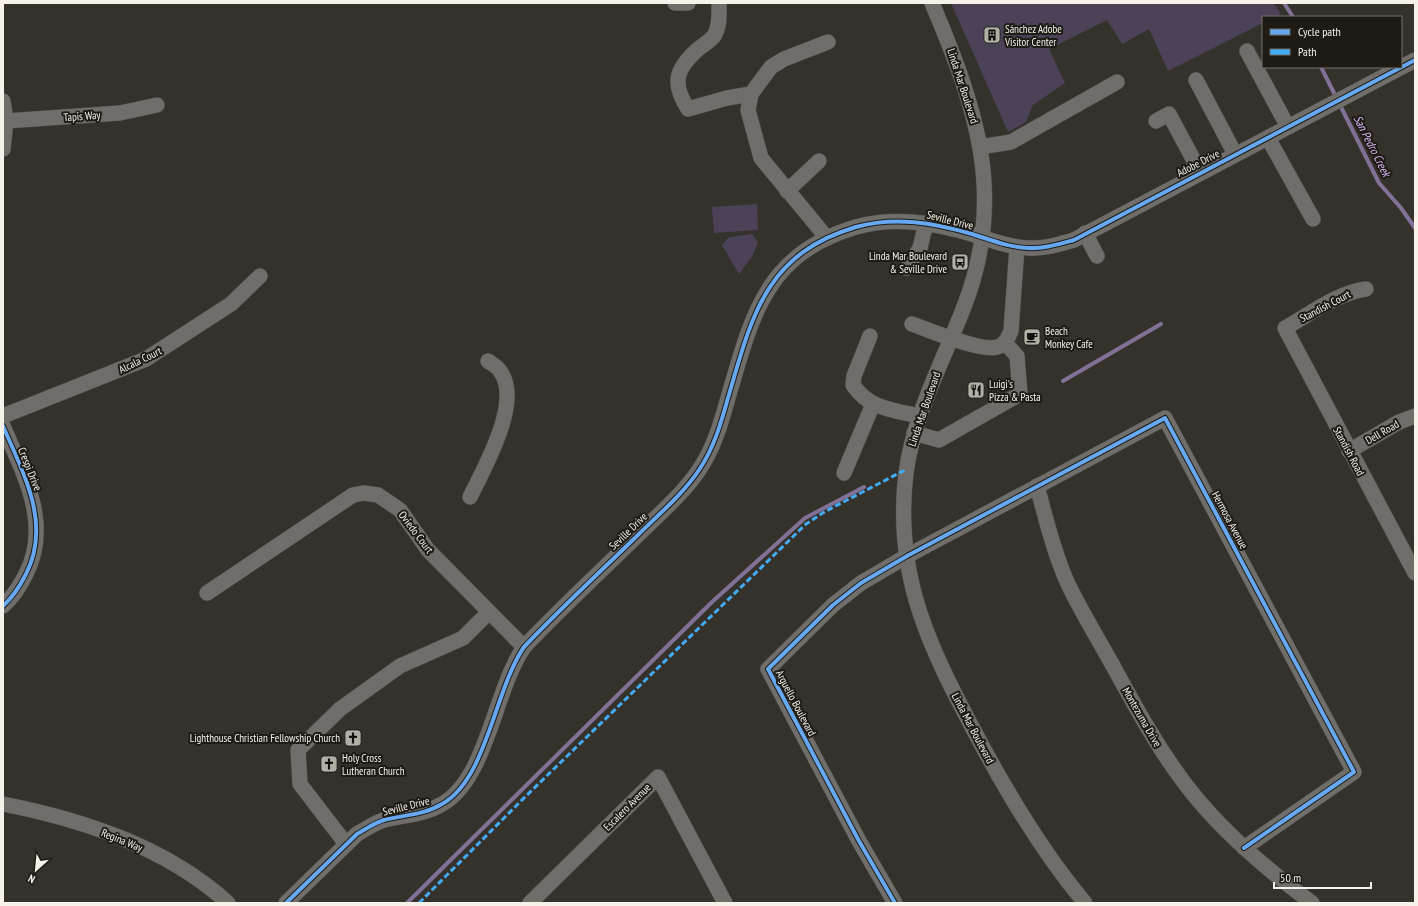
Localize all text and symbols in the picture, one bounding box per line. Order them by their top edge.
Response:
legend [1262,16,1402,68]
place label: Sánchez Adobe Visitor Center [1004,22,1062,49]
text: Cycle path [1298,24,1341,39]
building icon: Sánchez Adobe Visitor Center [982,25,1002,45]
text: Path [1298,44,1316,59]
street label: Linda Mar Boulevard [944,47,982,126]
street label: Tapis Way [63,108,102,124]
water label: San Pedro Creek [1351,112,1395,180]
street label: Adobe Drive [1174,146,1222,180]
street label: Seville Drive [925,207,975,233]
place label: Linda Mar Boulevard & Seville Drive [869,249,947,276]
bus stop icon: Linda Mar Boulevard & Seville Drive [950,252,970,272]
street label: Standish Court [1297,287,1353,325]
place label: Beach Monkey Cafe [1045,324,1093,351]
cafe icon: Beach Monkey Cafe [1022,327,1042,347]
street label: Alcala Court [116,344,164,376]
street label: Linda Mar Boulevard [905,370,943,448]
place label: Luigi's Pizza & Pasta [989,377,1041,404]
restaurant icon: Luigi's Pizza & Pasta [966,380,986,400]
street label: Dell Road [1363,417,1402,447]
street label: Standish Road [1330,424,1368,478]
street label: Crespi Drive [15,445,45,493]
street label: Hermosa Avenue [1209,489,1251,552]
street label: Oviedo Court [396,508,436,556]
street label: Seville Drive [606,509,650,553]
street label: Arguello Boulevard [773,668,819,739]
street label: Montezuma Drive [1119,685,1165,750]
street label: Linda Mar Boulevard [948,690,998,766]
church icon: Lighthouse Christian Fellowship Church [343,728,363,748]
place label: Lighthouse Christian Fellowship Church [190,731,340,745]
place label: Holy Cross Lutheran Church [342,751,405,778]
church icon: Holy Cross Lutheran Church [319,754,339,774]
street label: Escalero Avenue [600,780,654,834]
street label: Seville Drive [381,793,431,819]
street label: Regina Way [99,825,146,855]
north arrow [16,850,56,890]
scale bar [1274,864,1371,890]
text: 50 m [1280,870,1301,885]
text: N [26,871,37,886]

